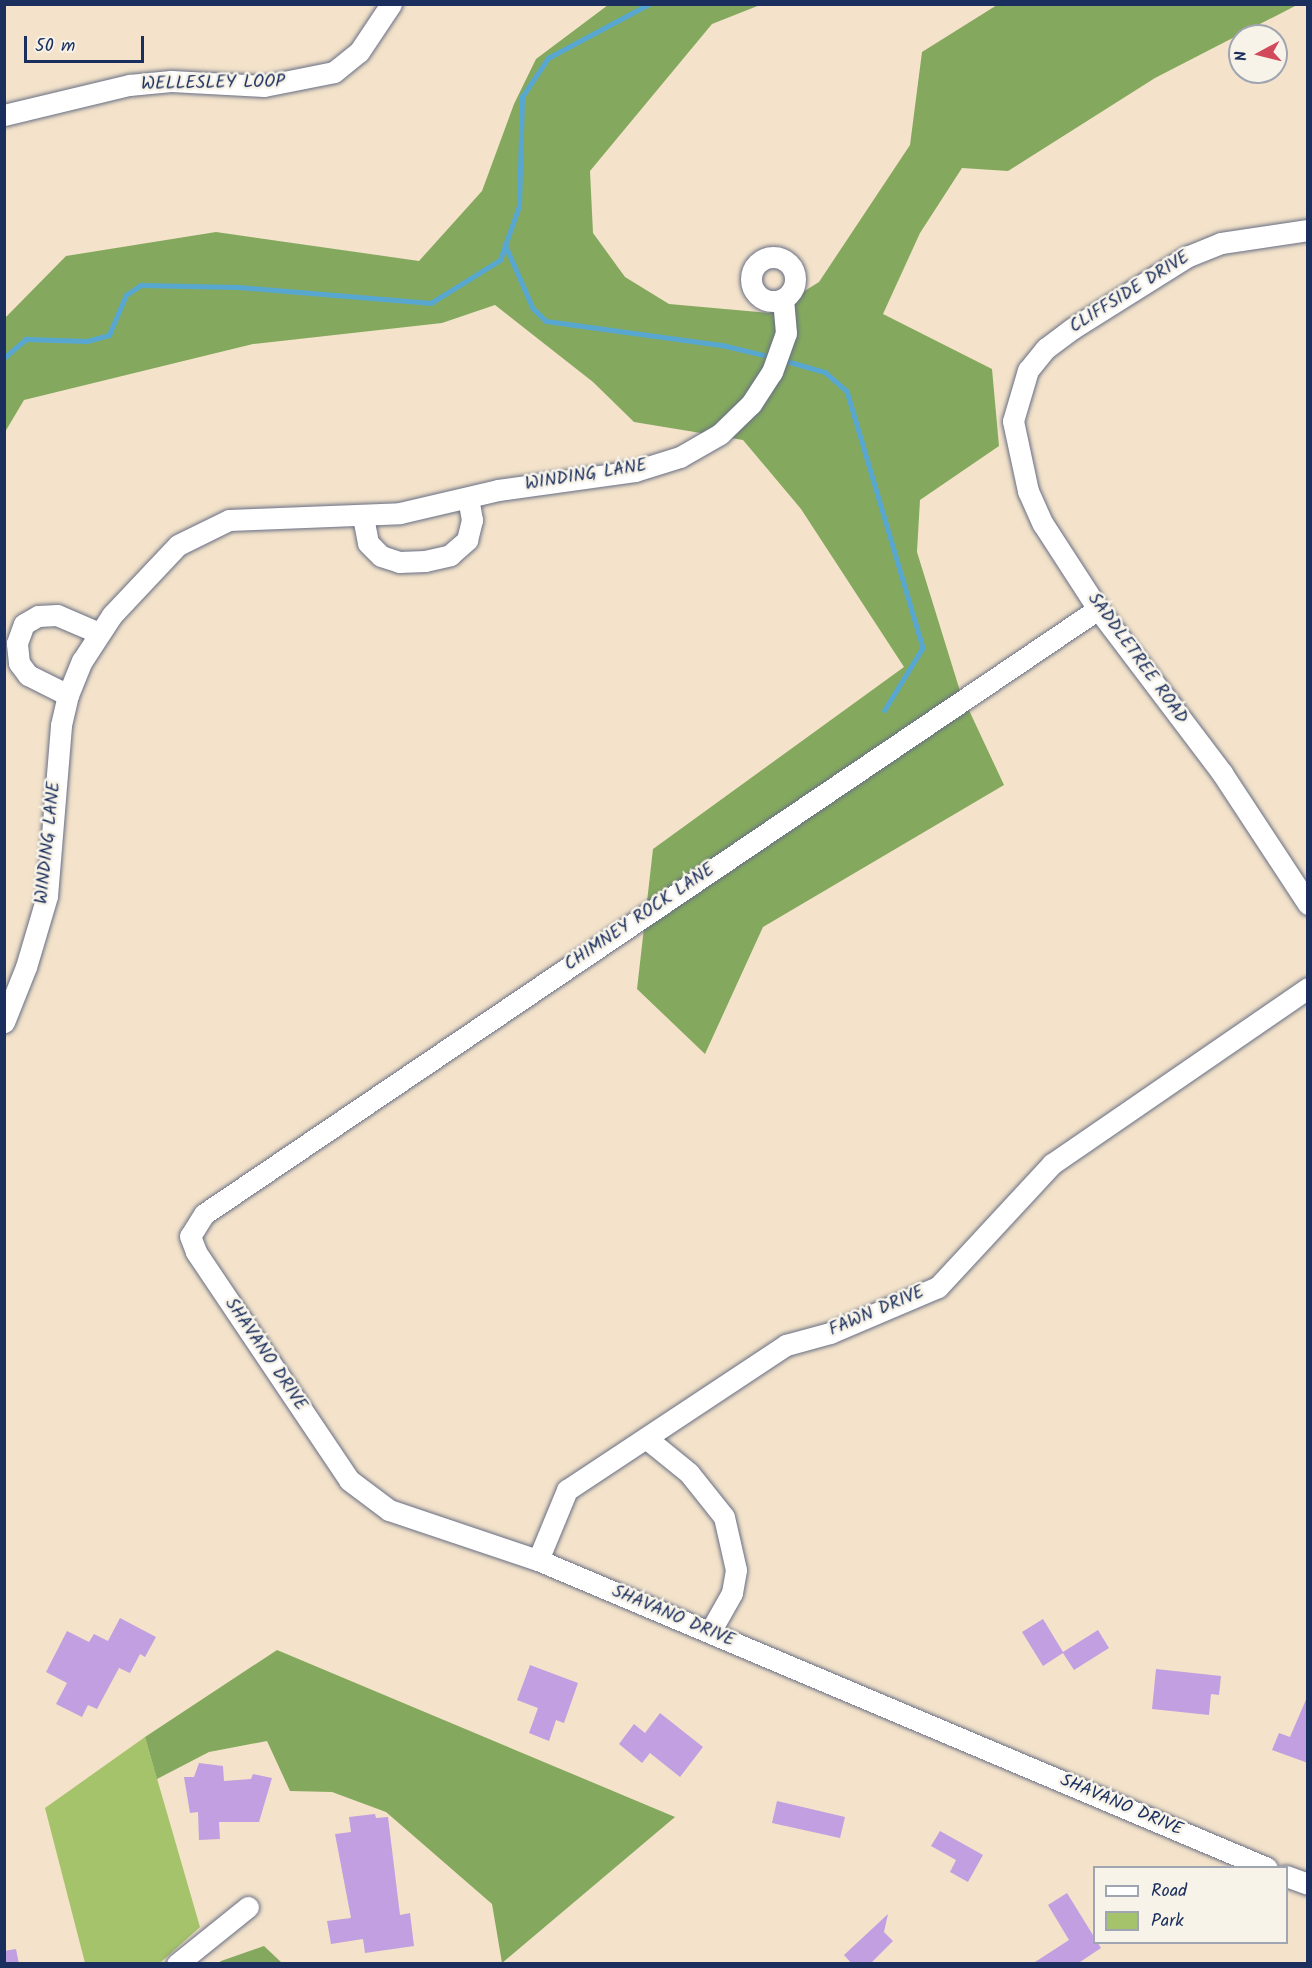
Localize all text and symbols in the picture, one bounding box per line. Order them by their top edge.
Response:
scale bar [27,24,147,62]
north arrow [1228,24,1288,84]
text: 50 m [35,32,75,61]
text: N [1229,49,1255,63]
street label: WELLESLEY LOOP [141,72,285,96]
street label: CLIFFSIDE DRIVE [1066,247,1194,339]
street label: WINDING LANE [524,456,648,496]
street label: SADDLETREE ROAD [1082,589,1192,729]
street label: WINDING LANE [32,781,66,905]
street label: CHIMNEY ROCK LANE [561,860,719,976]
street label: FAWN DRIVE [826,1282,928,1342]
street label: SHAVANO DRIVE [219,1295,311,1415]
street label: SHAVANO DRIVE [608,1581,738,1653]
street label: SHAVANO DRIVE [1056,1770,1186,1842]
legend [1093,1866,1288,1944]
text: Road [1151,1877,1187,1906]
text: Park [1151,1907,1184,1936]

